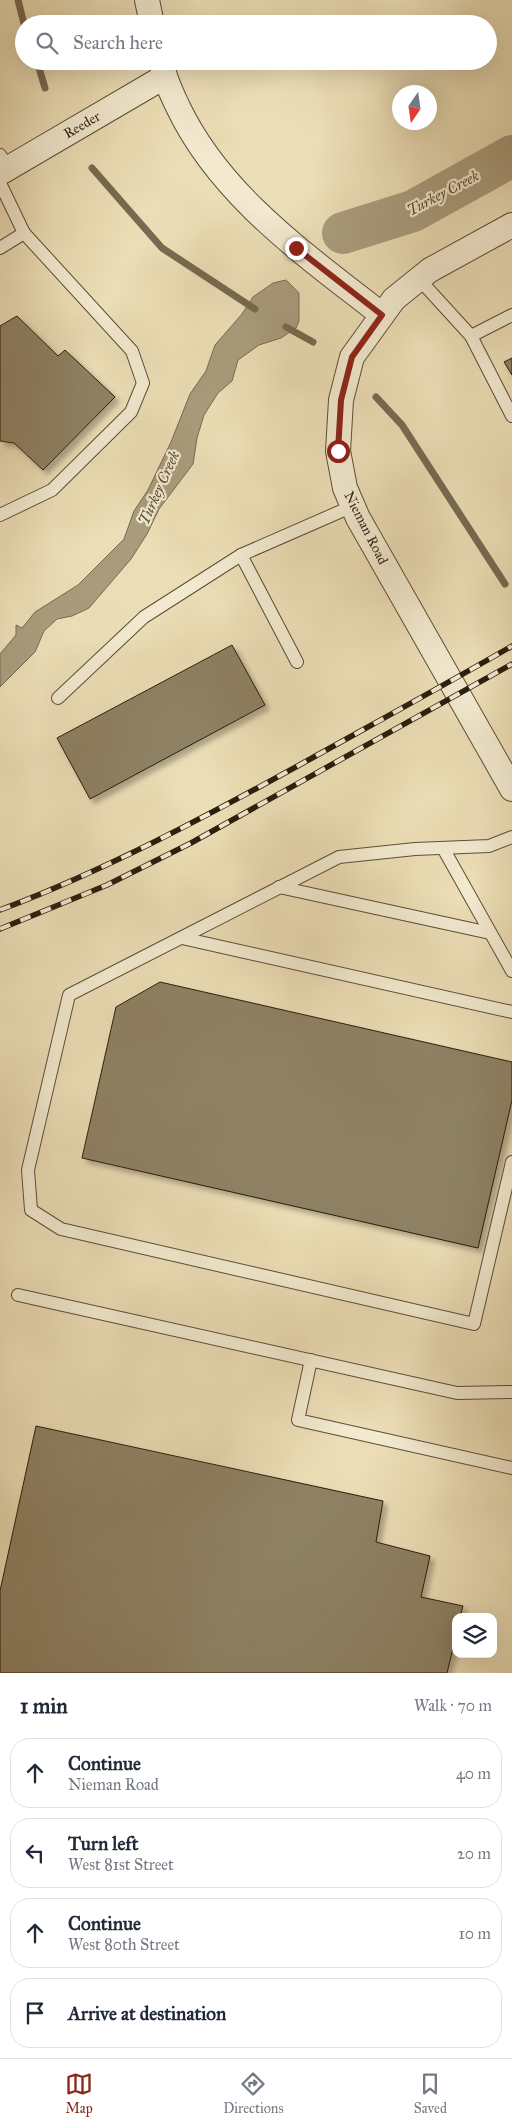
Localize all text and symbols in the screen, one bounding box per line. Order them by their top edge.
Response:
search box [15,15,497,70]
icon: search [33,29,61,57]
text: Search here [73,31,163,54]
north arrow [392,85,437,130]
street label: Reeder [61,107,104,142]
water label: Turkey Creek [404,166,482,219]
route end [285,237,308,260]
route start [327,440,350,463]
water label: Turkey Creek [135,448,183,528]
street label: Nieman Road [340,489,392,567]
map controls [452,1613,497,1658]
button: layers [452,1613,497,1658]
text: 1 min [20,1693,68,1719]
text: Walk · 70 m [414,1696,492,1715]
text: Continue [68,1752,141,1775]
icon: ahead [21,1759,49,1787]
text: 40 m [456,1764,491,1783]
text: Nieman Road [68,1775,159,1794]
text: Turn left [68,1832,138,1855]
icon: left [21,1839,49,1867]
text: 20 m [457,1844,491,1863]
text: West 81st Street [68,1855,174,1874]
text: Continue [68,1912,141,1935]
icon: ahead [21,1919,49,1947]
text: 10 m [459,1924,491,1943]
text: West 80th Street [68,1935,180,1954]
icon: arrive [21,1999,49,2027]
text: Arrive at destination [68,2002,226,2025]
tab: Map [65,2070,93,2117]
tab: Directions [223,2070,284,2117]
tab: Saved [414,2070,447,2117]

